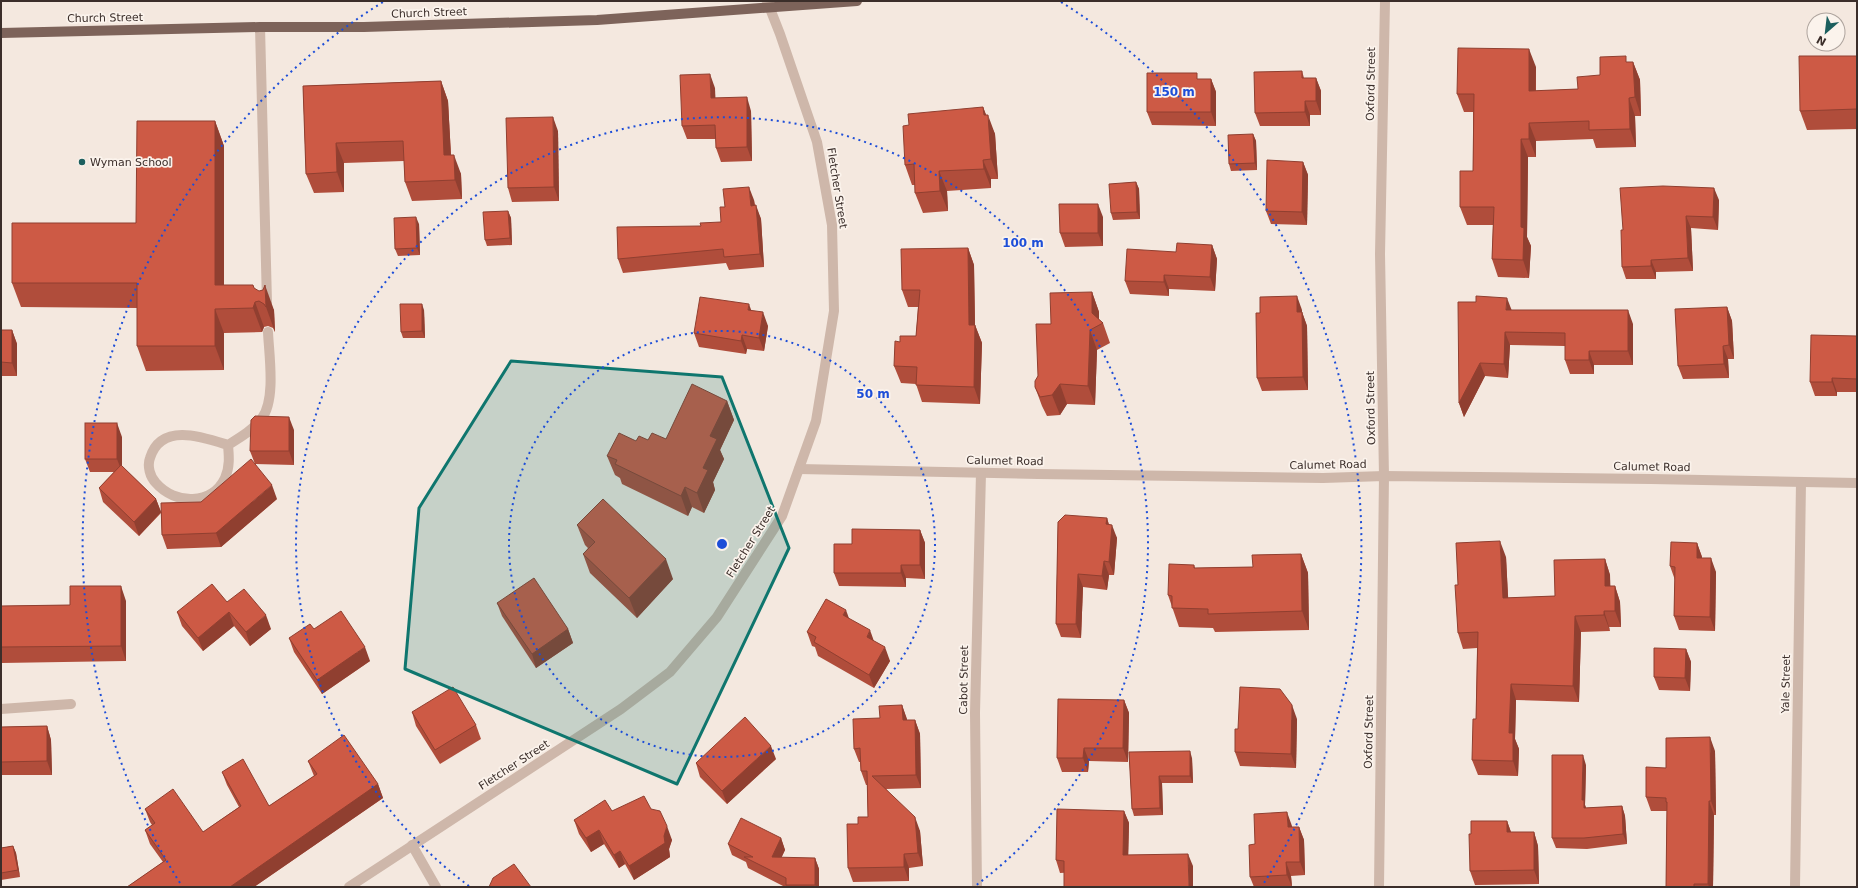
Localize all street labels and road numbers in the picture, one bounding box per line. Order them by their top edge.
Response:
street label: Church Street [391,5,468,21]
street label: Church Street [67,11,144,25]
street label: Oxford Street [1364,46,1378,121]
street label: Fletcher Street [824,147,850,230]
street label: Oxford Street [1364,370,1378,445]
street label: Calumet Road [966,454,1044,468]
street label: Calumet Road [1289,458,1367,472]
street label: Calumet Road [1613,460,1691,474]
street label: Fletcher Street [724,503,779,580]
street label: Cabot Street [957,645,971,715]
street label: Yale Street [1779,654,1793,714]
street label: Oxford Street [1362,694,1376,769]
street label: Fletcher Street [476,737,552,793]

